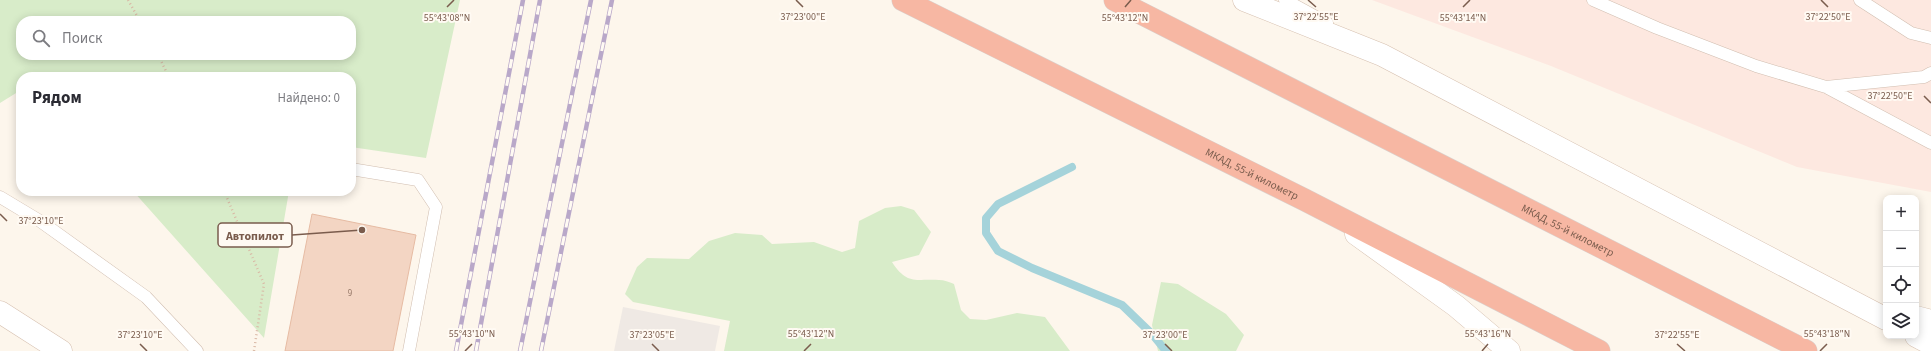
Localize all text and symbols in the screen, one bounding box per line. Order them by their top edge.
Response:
text: 37°23'00"E [780,10,826,24]
text: 37°22'55"E [1293,10,1339,24]
text: 37°22'50"E [1805,10,1851,24]
text: 55°43'08"N [424,11,470,25]
text: 55°43'12"N [1102,11,1148,25]
text: 55°43'14"N [1440,11,1486,25]
search box [16,16,356,60]
icon: search [30,27,52,49]
text: Поиск [62,28,103,49]
text: Рядом [32,86,82,110]
text: Найдено: 0 [278,89,340,107]
text: 37°22'50"E [1867,89,1913,103]
street label: МКАД, 55-й километр [1203,145,1301,204]
map controls [1883,195,1919,339]
button: + [1883,195,1919,231]
street label: МКАД, 55-й километр [1519,201,1617,260]
text: 37°23'10"E [18,214,64,228]
callout: Автопилот [218,223,292,247]
text: Автопилот [225,228,284,245]
button: − [1883,231,1919,267]
button: locate [1883,267,1919,303]
house number: 9 [348,287,353,300]
button: layers [1883,303,1919,339]
text: 55°43'10"N [449,327,495,341]
text: 55°43'12"N [788,327,834,341]
text: 55°43'16"N [1465,327,1511,341]
text: 55°43'18"N [1804,327,1850,341]
text: 37°23'10"E [117,328,163,342]
text: 37°23'05"E [629,328,675,342]
text: 37°23'00"E [1142,328,1188,342]
text: 37°22'55"E [1654,328,1700,342]

